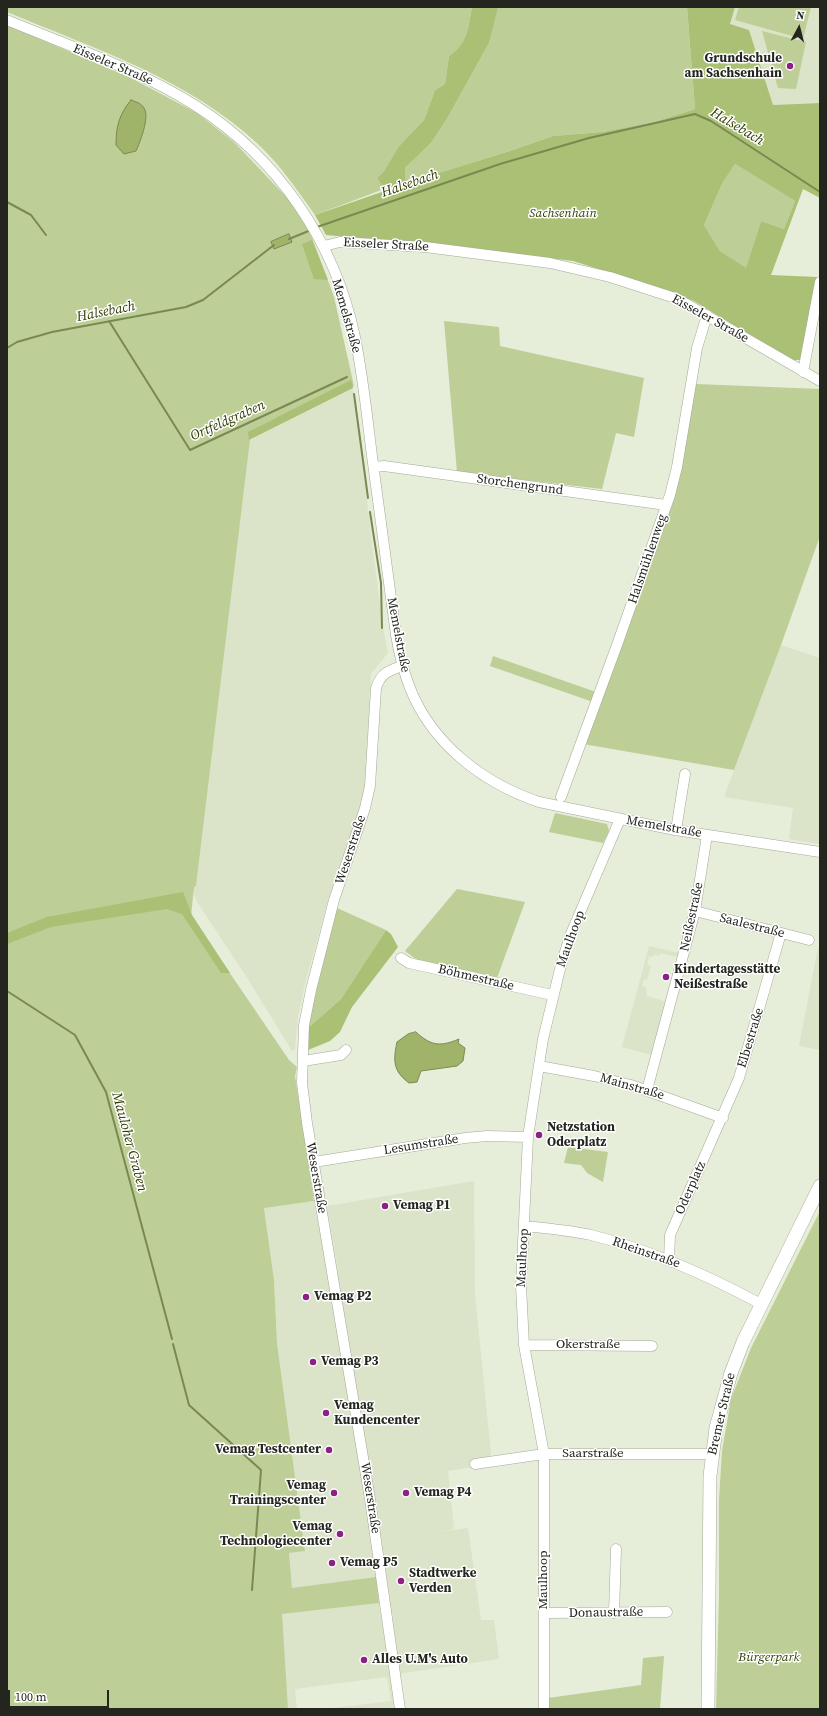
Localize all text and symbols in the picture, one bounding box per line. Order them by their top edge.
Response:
north arrow [779,8,819,48]
text: N [796,8,805,24]
street label: Eisseler Straße [71,41,155,89]
place label: Grundschule am Sachsenhain [685,51,782,82]
marker: Grundschule am Sachsenhain [785,61,795,71]
water label: Halsebach [707,104,767,150]
water label: Halsebach [379,166,441,202]
park label: Sachsenhain [529,206,597,222]
street label: Eisseler Straße [343,235,429,255]
street label: Memelstraße [328,277,364,355]
street label: Eisseler Straße [669,291,751,347]
water label: Halsebach [75,298,137,326]
water label: Ortfeldgraben [188,397,268,445]
street label: Storchengrund [476,471,564,499]
street label: Halsmühlenweg [625,512,671,606]
street label: Memelstraße [383,596,413,674]
street label: Weserstraße [332,813,370,887]
street label: Memelstraße [625,813,703,841]
street label: Neißestraße [677,881,707,953]
street label: Maulhoop [554,909,588,969]
street label: Saalestraße [718,910,786,942]
street label: Böhmestraße [436,962,516,994]
place label: Kindertagesstätte Neißestraße [674,962,780,993]
marker: Kindertagesstätte Neißestraße [661,972,671,982]
street label: Elbestraße [734,1006,768,1070]
street label: Mainstraße [598,1070,666,1104]
water label: Mauloher Graben [108,1090,150,1194]
place label: Netzstation Oderplatz [547,1120,615,1151]
marker: Netzstation Oderplatz [534,1130,544,1140]
street label: Lesumstraße [383,1131,459,1159]
street label: Weserstraße [302,1141,330,1215]
street label: Oderplatz [672,1159,710,1217]
place label: Vemag P1 [393,1198,451,1214]
marker: Vemag P1 [380,1201,390,1211]
street label: Maulhoop [514,1228,532,1288]
street label: Rheinstraße [610,1234,682,1272]
place label: Vemag P2 [314,1289,372,1305]
marker: Vemag P2 [301,1292,311,1302]
street label: Okerstraße [556,1337,620,1353]
place label: Vemag P3 [321,1354,379,1370]
marker: Vemag P3 [308,1357,318,1367]
street label: Bremer Straße [705,1371,739,1457]
place label: Vemag Kundencenter [334,1398,420,1429]
marker: Vemag Kundencenter [321,1408,331,1418]
place label: Vemag Testcenter [215,1442,321,1458]
marker: Vemag Testcenter [324,1445,334,1455]
street label: Saarstraße [562,1446,624,1462]
street label: Weserstraße [357,1461,383,1535]
place label: Vemag Trainingscenter [230,1478,326,1509]
place label: Vemag P4 [414,1485,472,1501]
marker: Vemag Trainingscenter [329,1488,339,1498]
marker: Vemag P4 [401,1488,411,1498]
place label: Vemag Technologiecenter [220,1519,332,1550]
marker: Vemag Technologiecenter [335,1529,345,1539]
street label: Maulhoop [536,1550,552,1610]
place label: Vemag P5 [340,1555,398,1571]
marker: Vemag P5 [327,1558,337,1568]
place label: Stadtwerke Verden [409,1566,477,1597]
marker: Stadtwerke Verden [396,1576,406,1586]
street label: Donaustraße [569,1605,643,1621]
park label: Bürgerpark [738,1650,800,1666]
place label: Alles U.M's Auto [372,1652,468,1668]
marker: Alles U.M's Auto [359,1655,369,1665]
scale bar [10,1682,111,1708]
text: 100 m [15,1689,47,1705]

